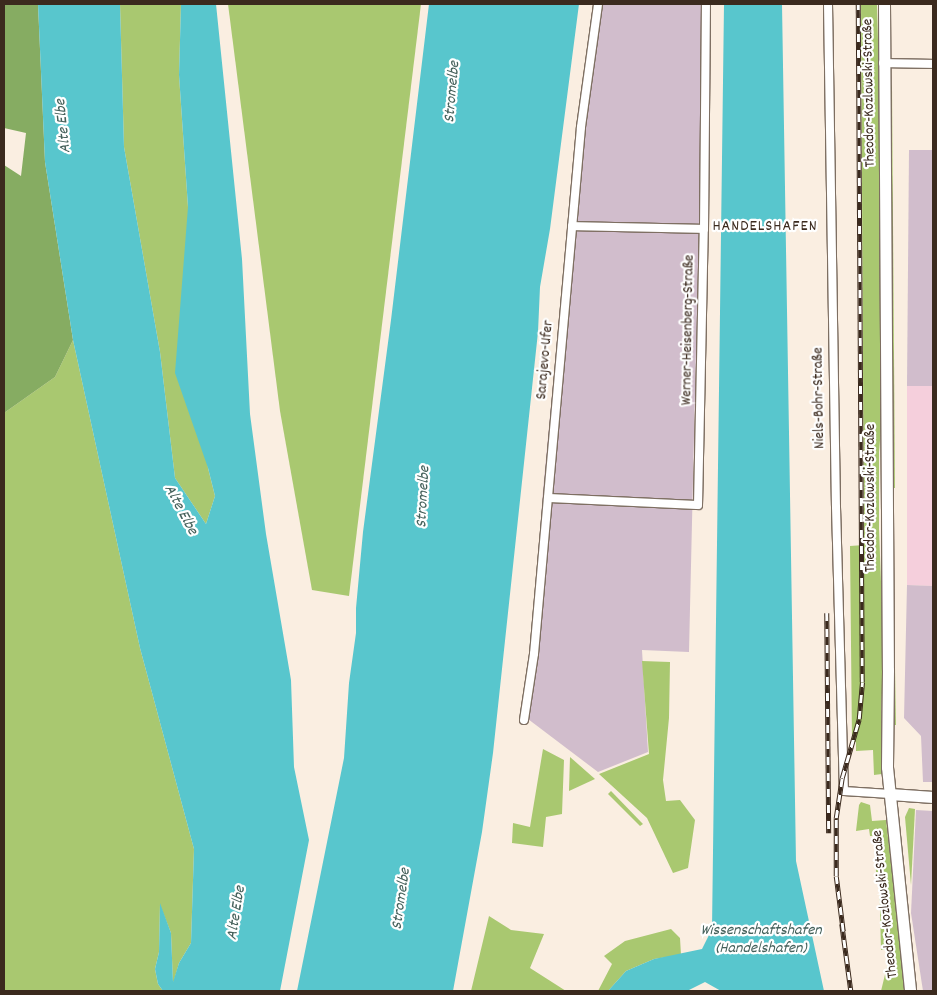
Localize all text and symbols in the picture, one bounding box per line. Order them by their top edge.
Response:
street label: Theodor-Kozlowski-Straße [860,19,880,167]
water label: Stromelbe [441,60,465,124]
water label: Alte Elbe [52,98,76,154]
district label: HANDELSHAFEN [711,217,819,237]
street label: Werner-Heisenberg-Straße [679,255,699,405]
street label: Sarajevo-Ufer [534,320,558,400]
street label: Niels-Bohr-Straße [810,347,830,449]
street label: Theodor-Kozlowski-Straße [863,424,881,572]
water label: Stromelbe [413,466,435,528]
water label: Alte Elbe [159,482,201,538]
street label: Theodor-Kozlowski-Straße [869,829,903,979]
water label: Stromelbe [388,867,416,931]
water label: Alte Elbe [223,885,251,941]
water label: Wissenschaftshafen (Handelshafen) [700,921,822,959]

